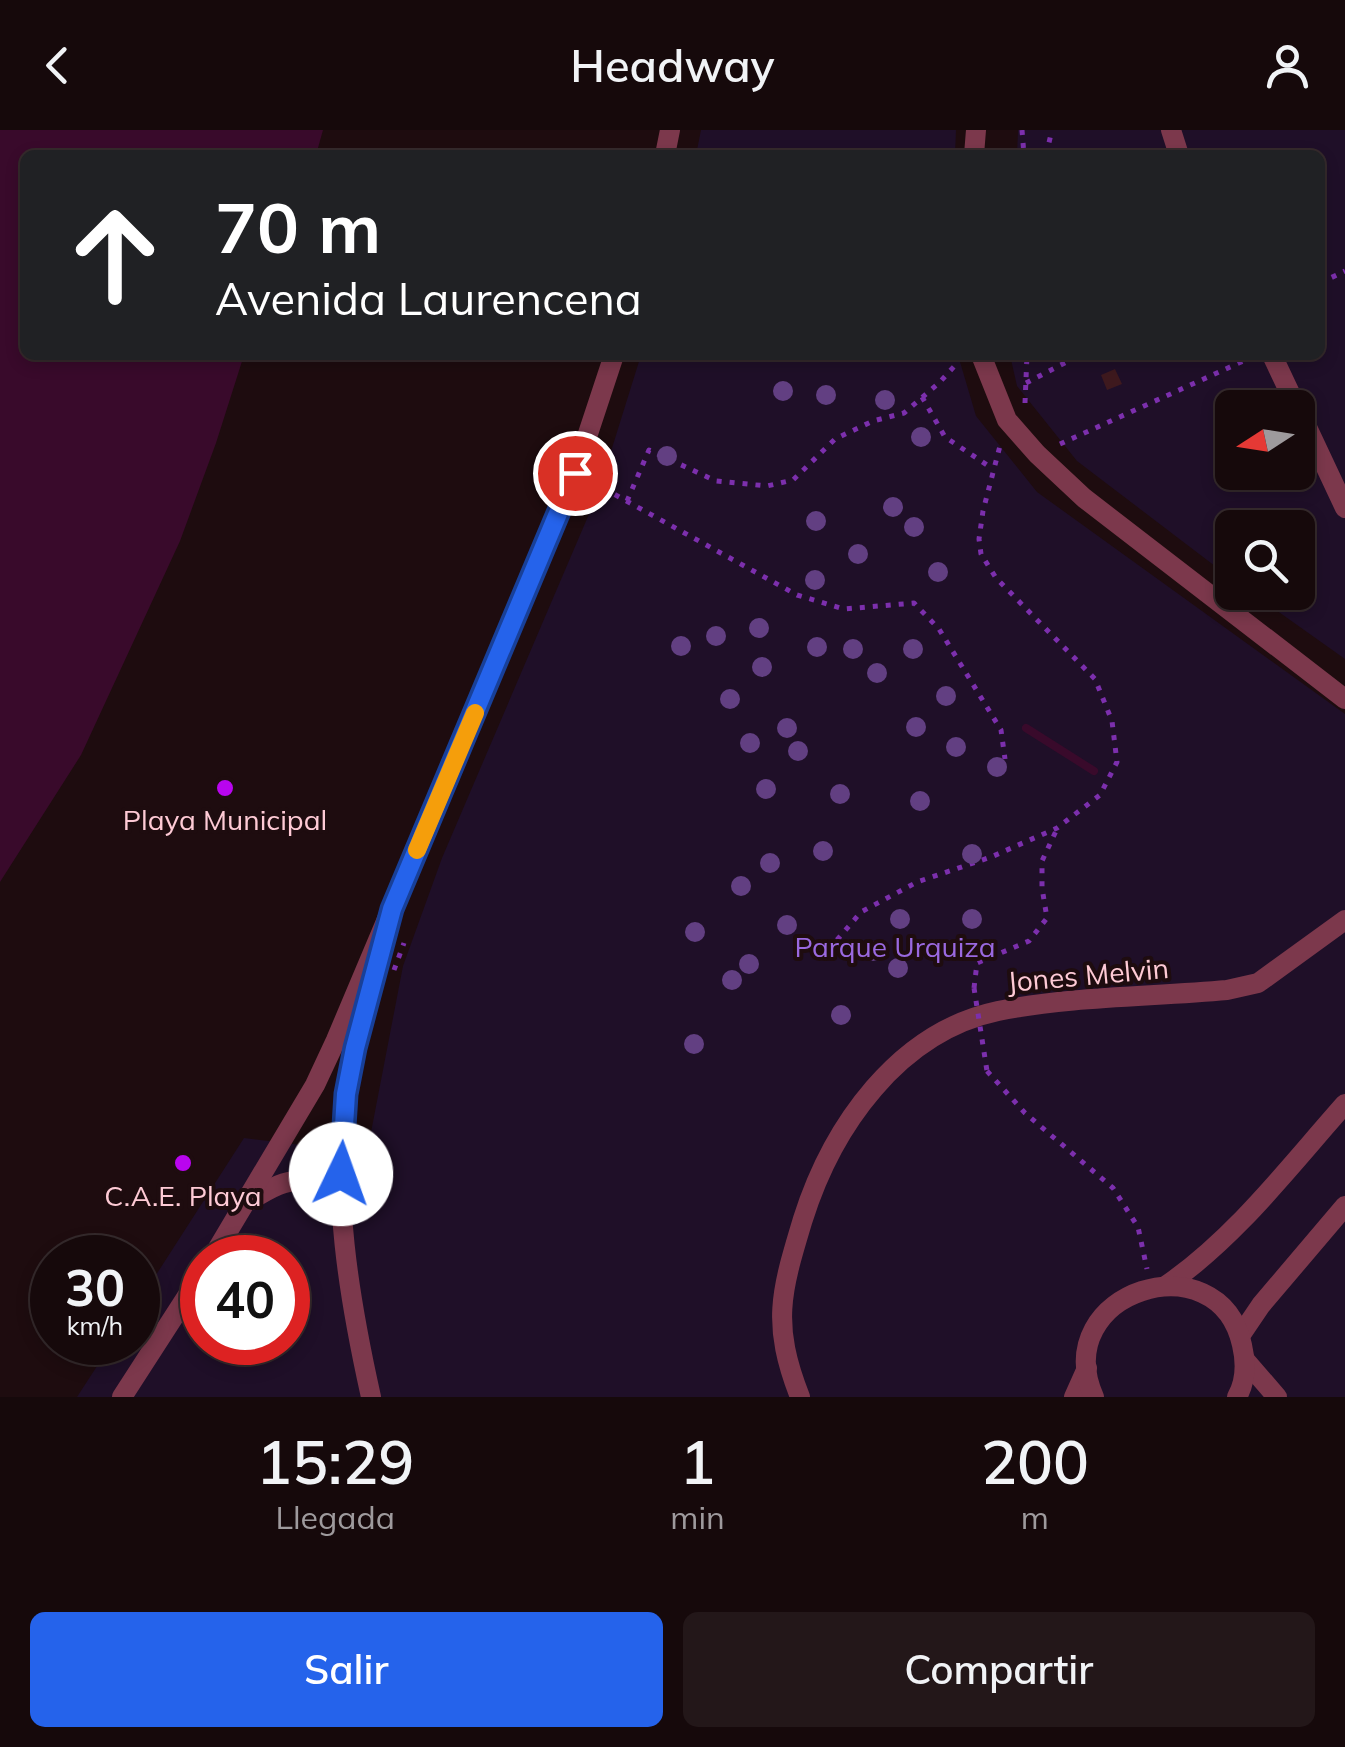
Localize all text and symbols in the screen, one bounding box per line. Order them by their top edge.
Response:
text: Headway [570,37,775,93]
icon: back [30,38,85,93]
icon: person [1260,38,1315,93]
text: 70 m [215,183,381,271]
icon: ahead [50,190,180,320]
text: Avenida Laurencena [215,270,642,326]
north arrow [1215,390,1315,490]
map controls [1215,390,1315,610]
pin [533,431,618,516]
icon: arrive [548,446,603,501]
button: search [1215,510,1315,610]
marker: Playa Municipal [214,777,236,799]
place label: Playa Municipal [123,802,327,837]
park label: Parque Urquiza [794,929,996,964]
street label: Jones Melvin [1006,950,1170,999]
position arrow [289,1122,393,1226]
marker: C.A.E. Playa [172,1152,194,1174]
place label: C.A.E. Playa [104,1178,262,1213]
speed limit sign: 40 [180,1235,310,1365]
text: 30 [65,1256,125,1319]
text: km/h [67,1310,123,1341]
text: 15:29 [256,1424,414,1499]
text: 1 [680,1424,716,1499]
text: 200 [981,1424,1089,1499]
text: Llegada [275,1497,395,1537]
text: min [670,1497,725,1537]
text: m [1021,1497,1049,1537]
button: Salir [30,1612,663,1727]
button: Compartir [683,1612,1315,1727]

